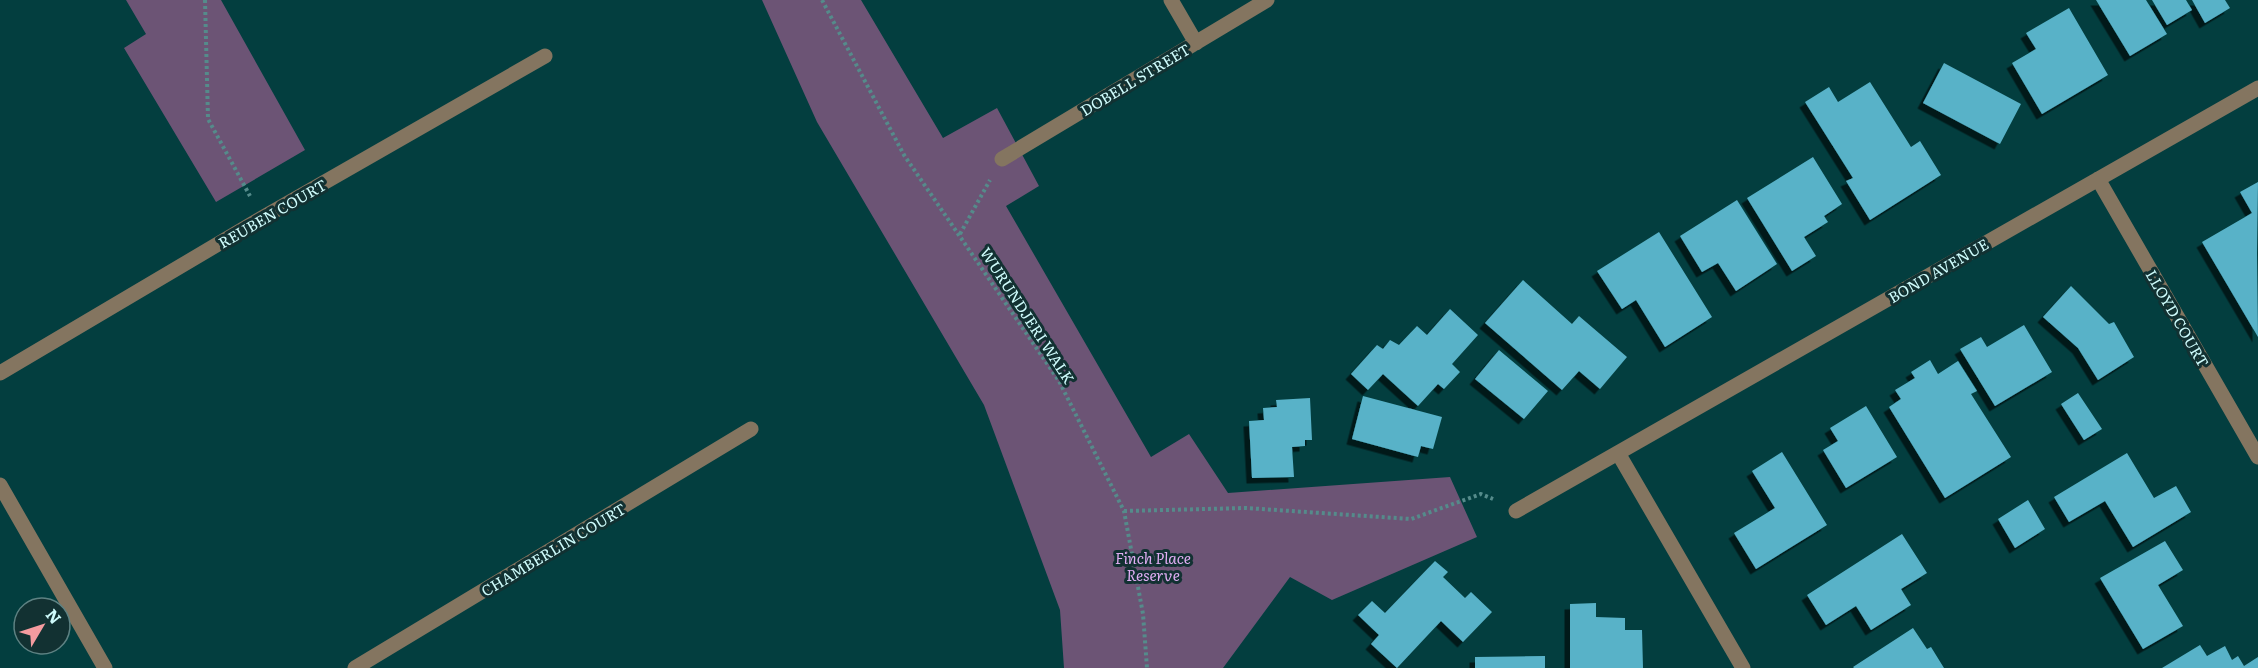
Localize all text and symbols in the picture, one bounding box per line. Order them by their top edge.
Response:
street label: DOBELL STREET [1076,37,1194,121]
street label: REUBEN COURT [213,173,331,253]
street label: BOND AVENUE [1884,232,1992,308]
street label: WURUNDJERI WALK [975,242,1081,388]
street label: LLOYD COURT [2141,265,2215,371]
street label: CHAMBERLIN COURT [476,497,630,601]
park label: Finch Place Reserve [1115,546,1191,586]
north arrow [12,596,72,656]
text: N [41,603,68,629]

